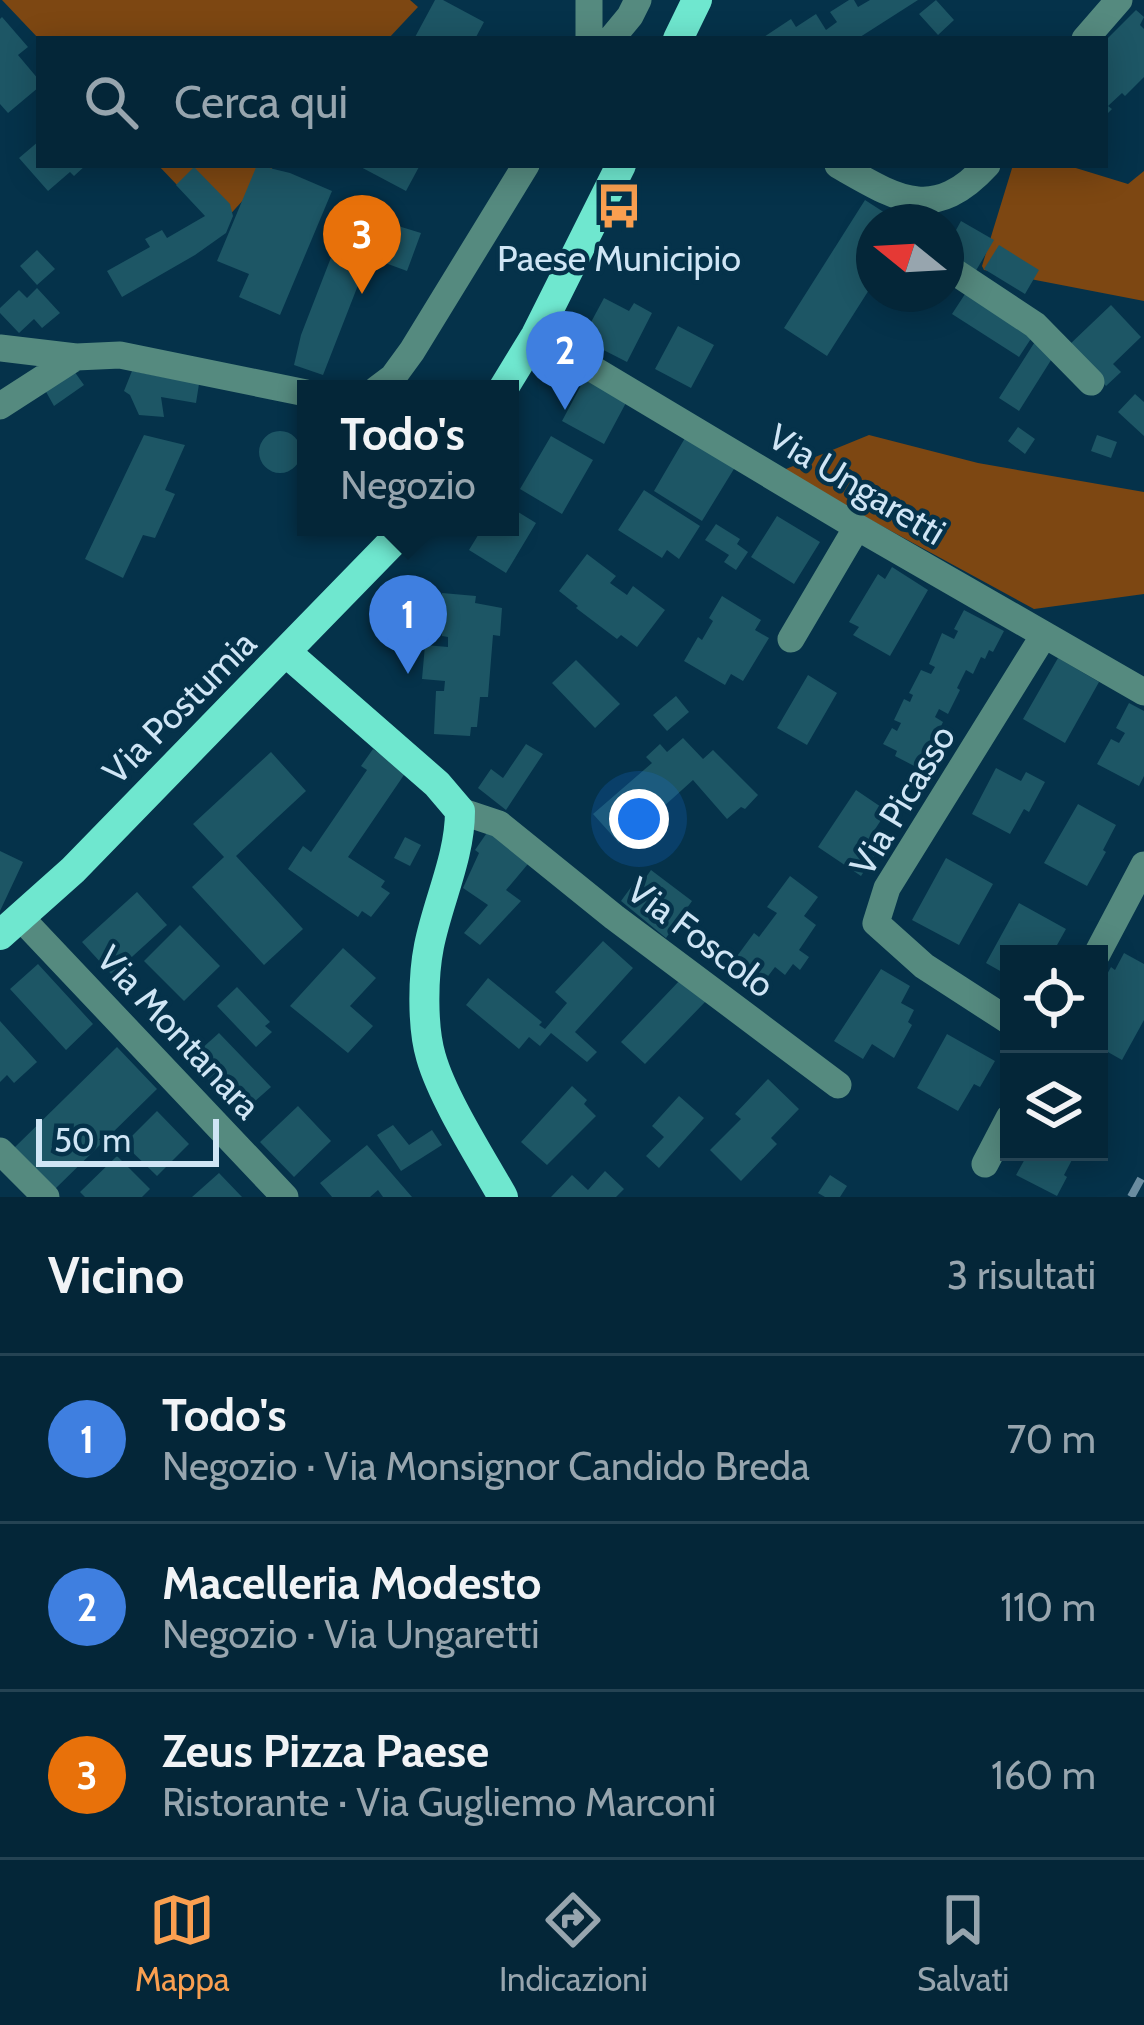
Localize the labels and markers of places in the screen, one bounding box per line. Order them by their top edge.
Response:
bus stop icon: Paese Municipio [594,181,644,231]
pin: 3 [323,195,401,294]
place label: Paese Municipio [497,236,741,280]
pin: 2 [526,311,604,410]
pin: 1 [369,575,447,674]

